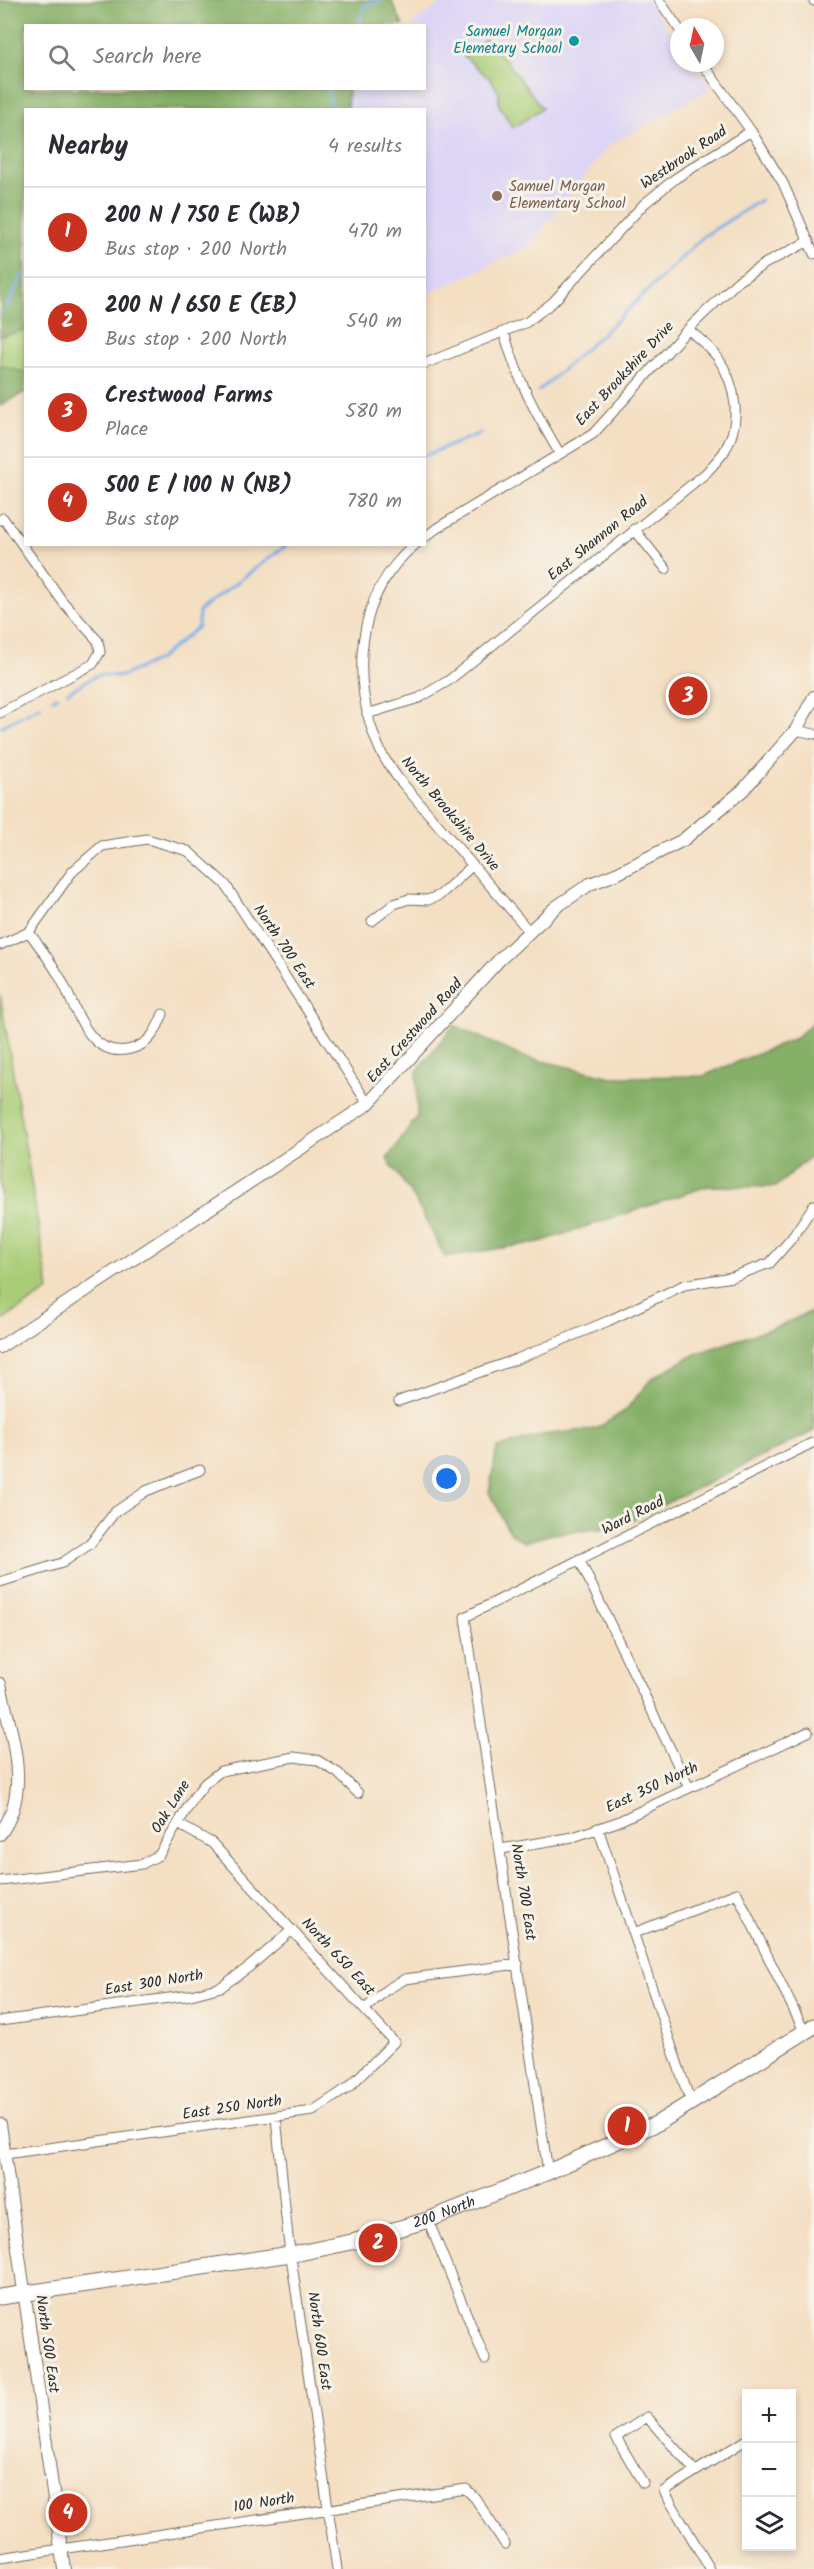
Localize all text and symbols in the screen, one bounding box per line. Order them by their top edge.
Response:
north arrow [670,18,724,72]
place label: Samuel Morgan Elemetary School [453,20,562,61]
search box [24,24,426,90]
marker: Samuel Morgan Elemetary School [567,34,581,48]
text: Search here [93,40,201,75]
icon: search [45,41,78,74]
street label: Westbrook Road [636,120,733,196]
text: Nearby [48,126,128,168]
text: 4 results [328,131,402,163]
place label: Samuel Morgan Elementary School [509,175,626,216]
marker: Samuel Morgan Elementary School [490,189,504,203]
text: 200 N / 750 E (WB) [105,199,301,234]
text: 1 [64,216,71,248]
text: 470 m [348,216,402,248]
text: Bus stop · 200 North [105,234,287,266]
text: 200 N / 650 E (EB) [105,289,297,324]
text: 2 [62,306,73,338]
text: 540 m [346,306,402,338]
street label: East Brookshire Drive [570,316,680,432]
text: Bus stop · 200 North [105,324,287,356]
text: Crestwood Farms [105,379,273,414]
text: 3 [62,396,73,428]
text: 580 m [345,396,402,428]
text: Place [105,414,148,446]
text: 500 E / 100 N (NB) [105,469,292,504]
text: 4 [62,486,73,518]
text: 780 m [347,486,402,518]
street label: East Shannon Road [542,490,654,587]
text: Bus stop [105,504,179,536]
pin: 3 [668,674,708,718]
street label: North Brookshire Drive [395,751,506,877]
street label: North 700 East [247,900,321,994]
street label: East Crestwood Road [361,973,469,1089]
your location [432,1464,461,1493]
street label: Ward Road [598,1490,669,1542]
street label: East 350 North [602,1756,702,1820]
street label: Oak Lane [145,1775,197,1838]
street label: North 700 East [504,1842,543,1942]
street label: North 650 East [295,1912,381,2002]
street label: East 300 North [103,1963,205,2003]
street label: East 250 North [181,2089,283,2127]
pin: 1 [608,2104,646,2148]
street label: 200 North [410,2190,479,2236]
pin: 2 [358,2220,398,2266]
street label: North 600 East [300,2290,338,2392]
street label: North 500 East [28,2293,66,2395]
map controls [742,2389,796,2551]
button: + [742,2389,796,2443]
button: − [742,2443,796,2497]
street label: 100 North [232,2486,296,2520]
pin: 4 [48,2490,88,2536]
button: layers [742,2497,796,2551]

